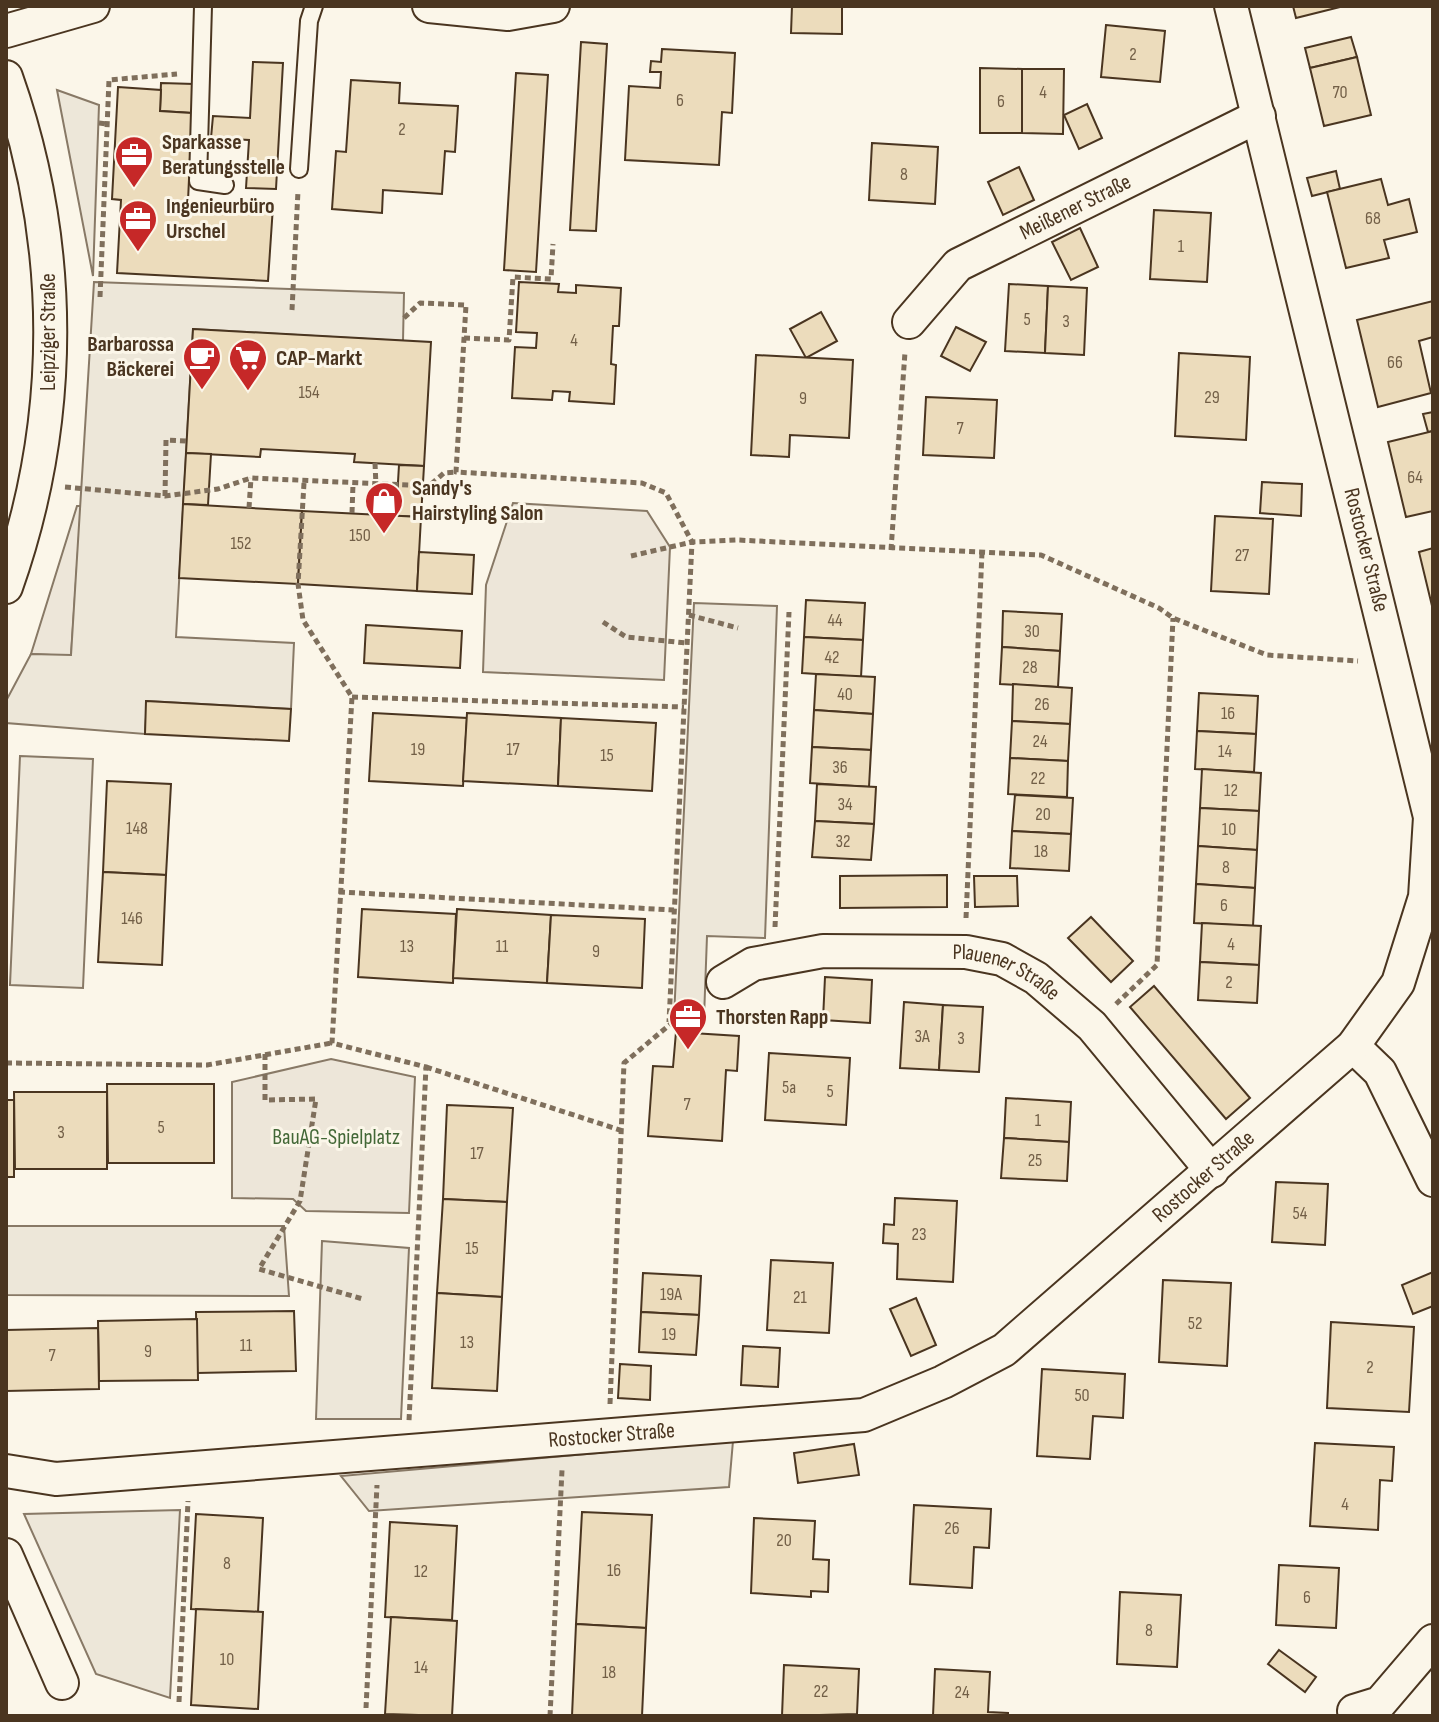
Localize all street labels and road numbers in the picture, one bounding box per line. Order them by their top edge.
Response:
street label: Meißener Straße [1015,168,1135,246]
street label: Leipziger Straße [35,273,62,391]
street label: Rostocker Straße [1338,485,1394,615]
street label: Plauener Straße [952,938,1066,1006]
street label: Rostocker Straße [1147,1125,1260,1228]
street label: Rostocker Straße [547,1417,676,1453]

